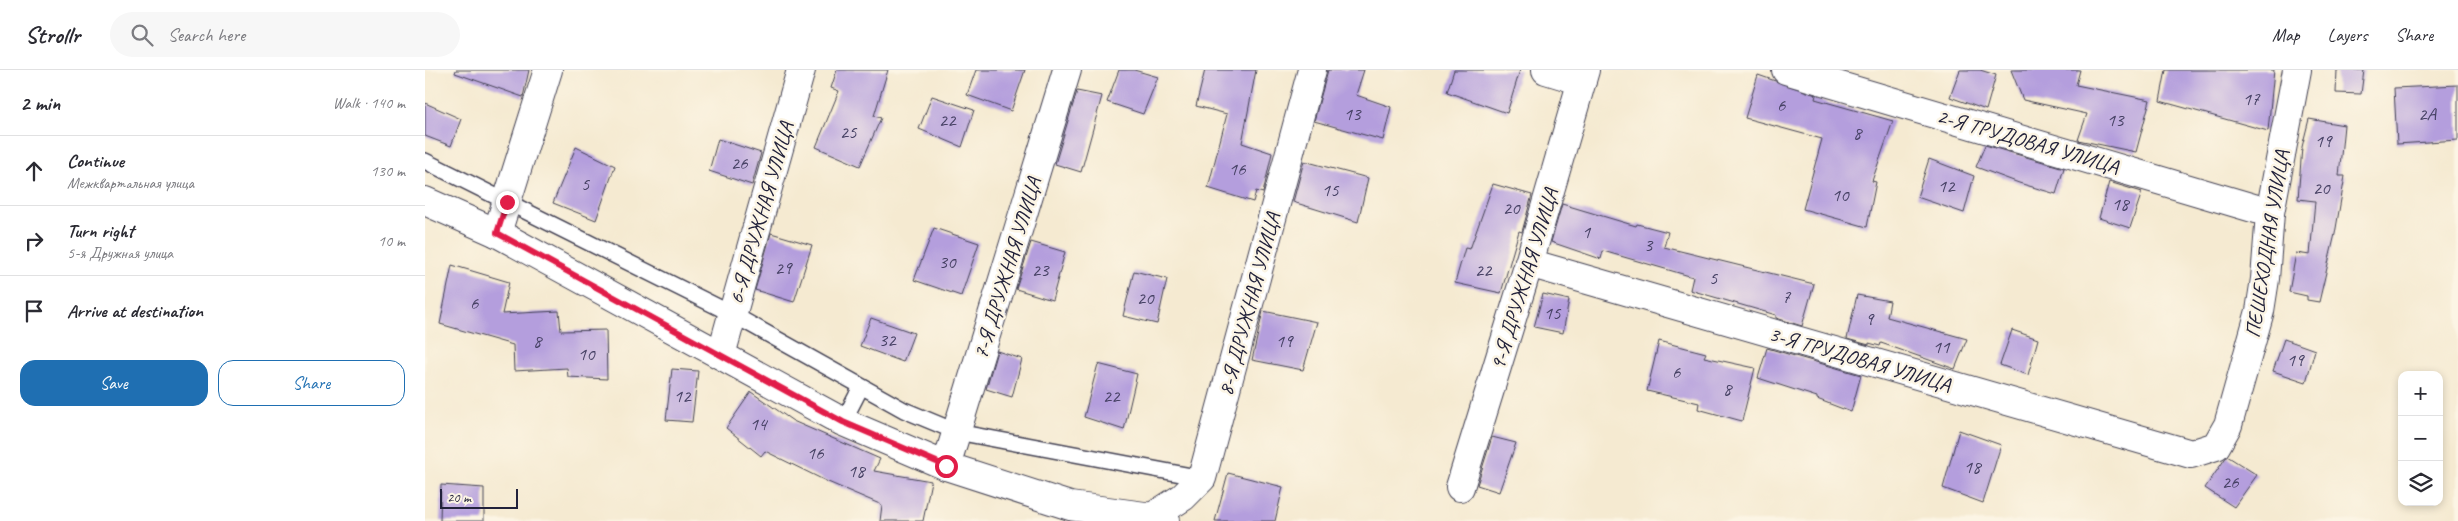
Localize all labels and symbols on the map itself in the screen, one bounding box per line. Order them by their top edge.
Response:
house number: 17 [2242,87,2261,111]
house number: 6 [1777,93,1787,117]
house number: 13 [1343,102,1362,126]
house number: 2А [2418,102,2438,126]
street label: 2-Я ТРУДОВАЯ УЛИЦА [1934,103,2122,180]
house number: 22 [938,108,957,132]
house number: 13 [2106,108,2125,132]
street label: 6-Я ДРУЖНАЯ УЛИЦА [723,118,800,307]
house number: 25 [839,120,858,144]
house number: 8 [1853,121,1864,145]
house number: 19 [2314,129,2333,153]
street label: ПЕШЕХОДНАЯ УЛИЦА [2239,148,2295,339]
house number: 26 [730,151,749,175]
house number: 16 [1228,157,1247,181]
house number: 5 [581,172,591,196]
street label: 7-Я ДРУЖНАЯ УЛИЦА [967,173,1047,362]
house number: 12 [1937,174,1956,198]
house number: 20 [2312,176,2331,200]
house number: 15 [1321,178,1340,202]
house number: 10 [1831,183,1850,207]
street label: 9-Я ДРУЖНАЯ УЛИЦА [1484,184,1564,373]
route end [496,191,519,214]
house number: 18 [2111,192,2131,216]
house number: 20 [1502,196,1521,220]
street label: 8-Я ДРУЖНАЯ УЛИЦА [1212,208,1286,398]
house number: 1 [1582,220,1592,244]
house number: 3 [1644,233,1654,257]
house number: 30 [938,250,957,274]
house number: 29 [774,256,793,280]
house number: 23 [1031,258,1050,282]
house number: 22 [1474,258,1493,282]
house number: 5 [1709,266,1719,290]
house number: 7 [1782,285,1792,309]
house number: 20 [1136,286,1155,310]
house number: 6 [470,291,480,315]
house number: 15 [1543,301,1562,325]
house number: 9 [1865,307,1875,331]
street label: 3-Я ТРУДОВАЯ УЛИЦА [1766,321,1954,398]
house number: 32 [878,328,897,352]
house number: 8 [533,329,544,353]
house number: 19 [1275,329,1294,353]
house number: 11 [1932,335,1951,359]
house number: 10 [577,342,596,366]
house number: 19 [2286,348,2305,372]
house number: 6 [1672,360,1682,384]
house number: 8 [1723,377,1734,401]
house number: 12 [673,384,692,408]
house number: 22 [1102,384,1121,408]
house number: 14 [749,412,769,436]
house number: 16 [806,441,825,465]
route start [935,455,958,478]
house number: 18 [1963,455,1983,479]
house number: 18 [847,459,867,483]
house number: 26 [2221,470,2240,494]
scale bar [440,486,517,509]

